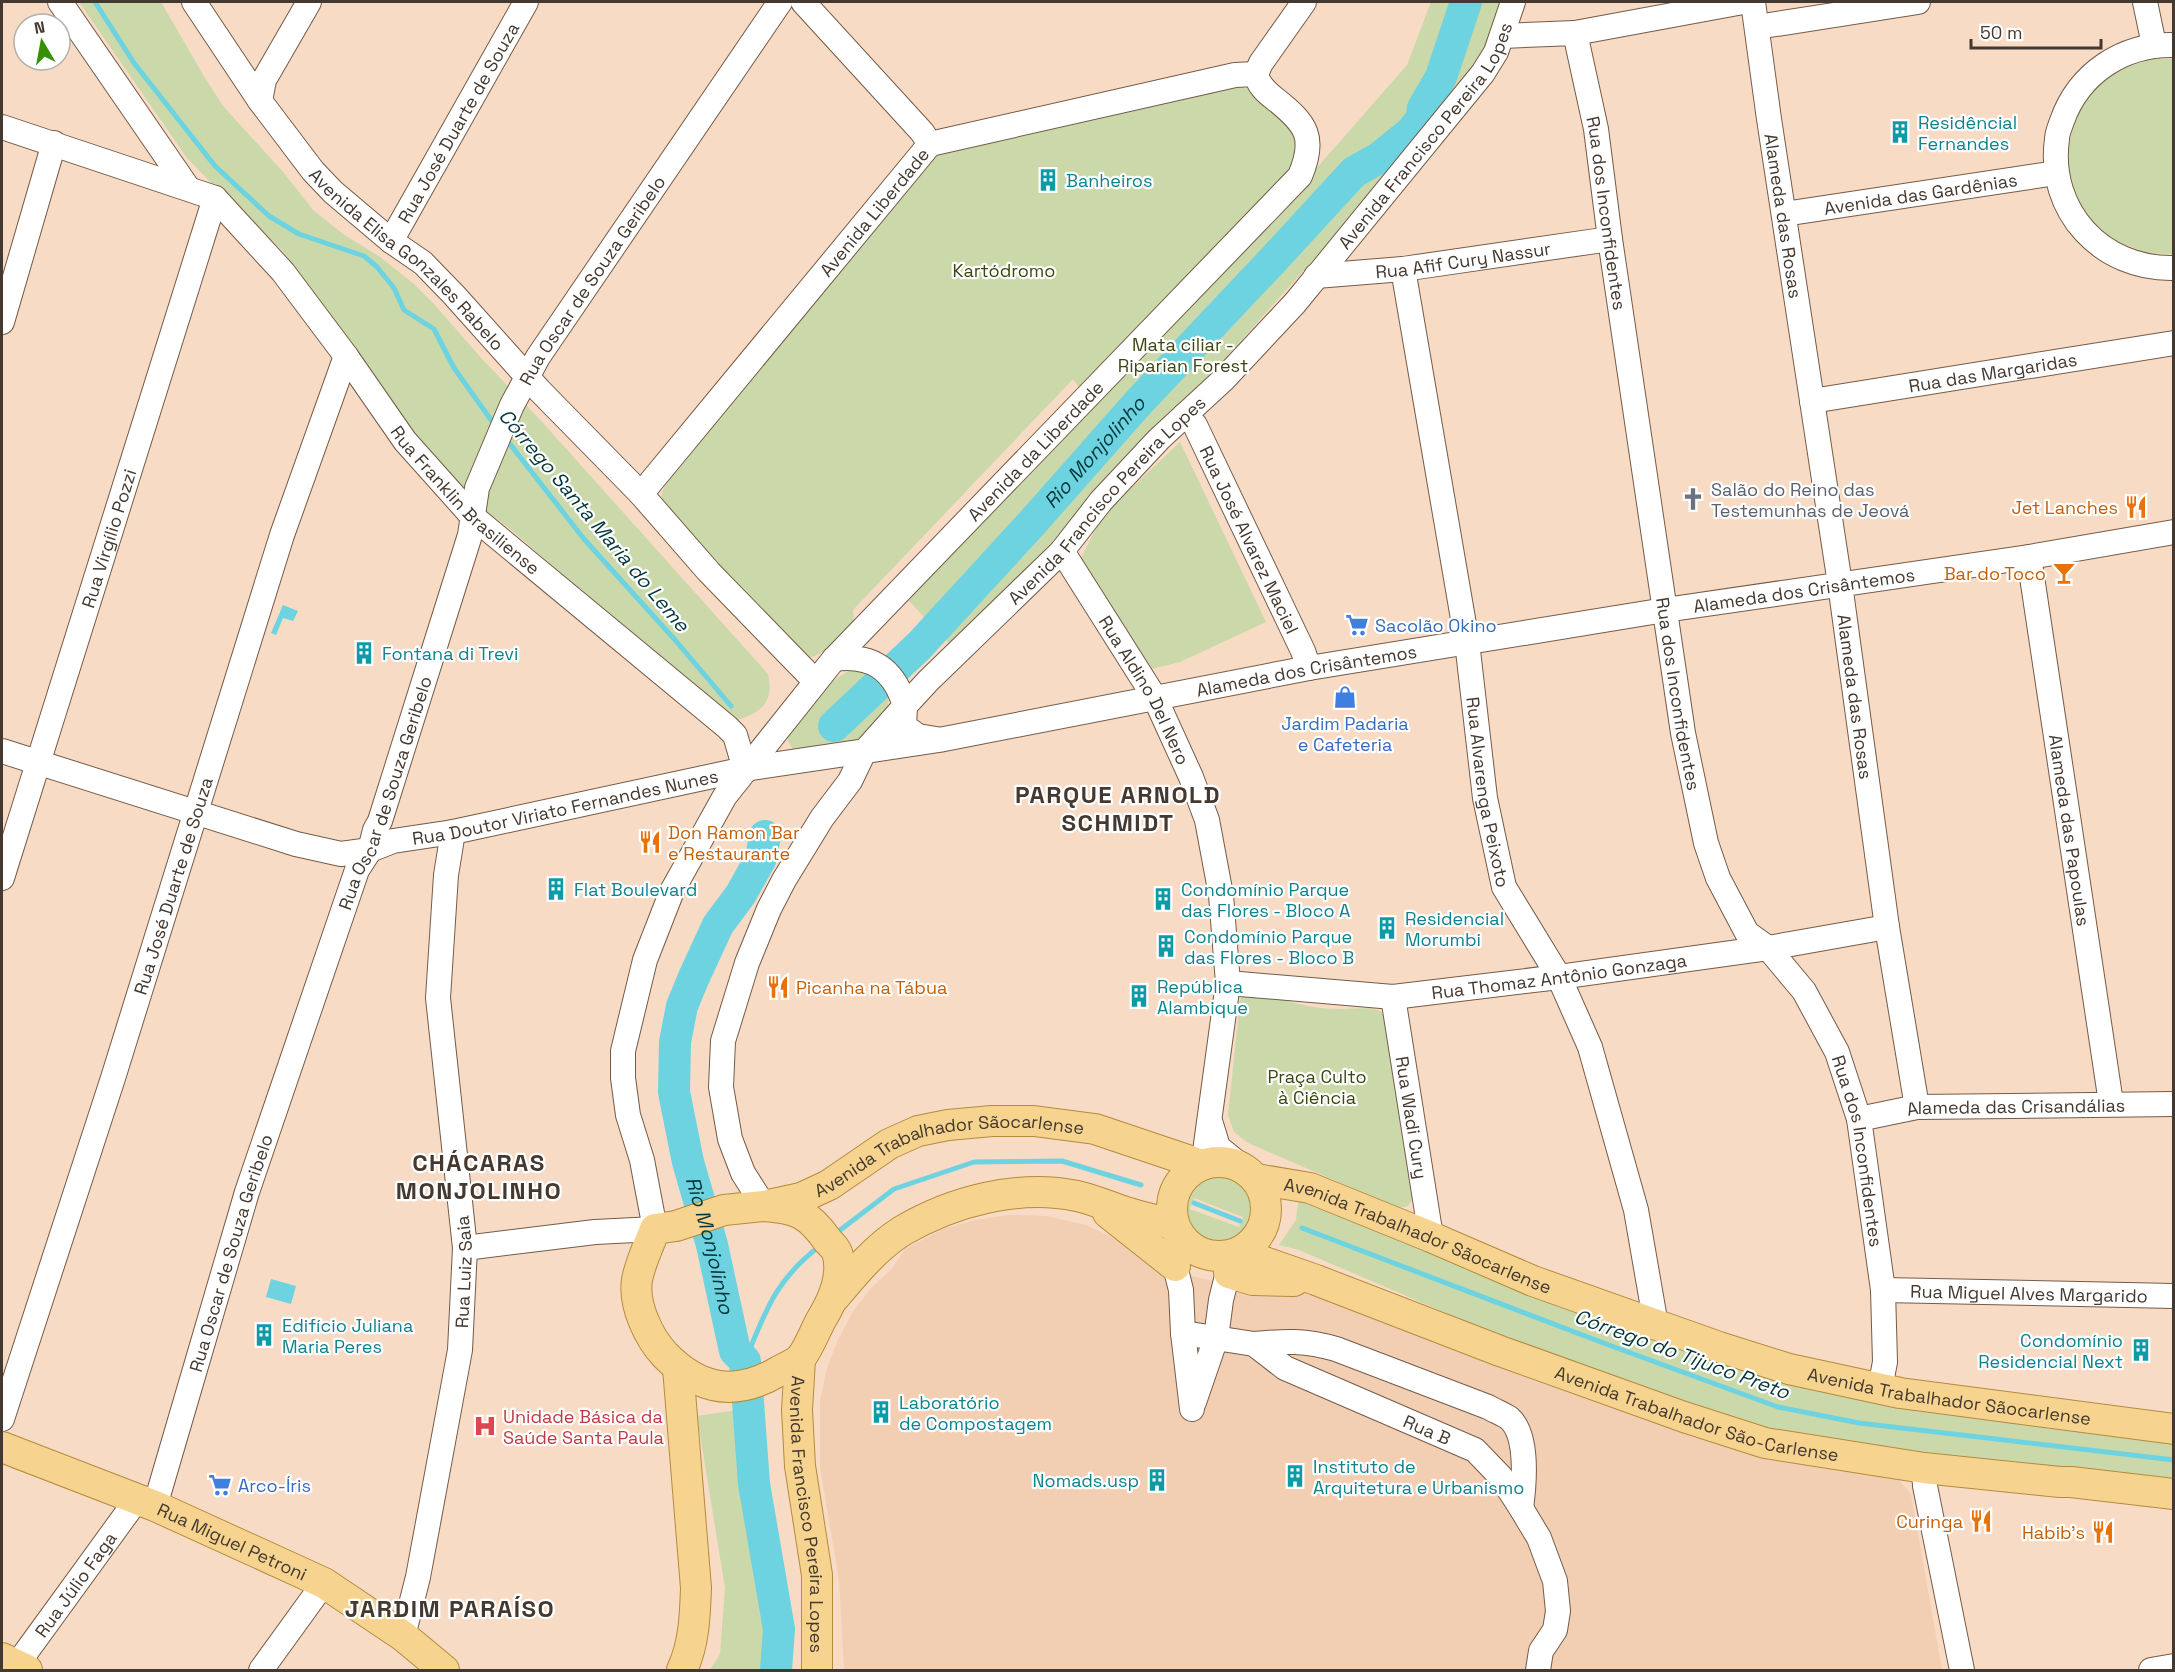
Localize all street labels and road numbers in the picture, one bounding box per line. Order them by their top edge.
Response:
street label: Rua José Duarte de Souza [392,18,524,227]
street label: Avenida Francisco Pereira Lopes [1333,19,1517,253]
street label: Rua dos Inconfidentes [1582,114,1632,311]
street label: Alameda das Rosas [1760,132,1808,300]
street label: Avenida Liberdade [814,143,934,281]
street label: Avenida Elisa Gonzales Rabelo [304,163,510,355]
street label: Avenida das Gardênias [1822,168,2019,219]
street label: Rua Oscar de Souza Geribelo [514,171,670,389]
street label: Rua Afif Cury Nassur [1374,236,1552,283]
street label: Rua das Margaridas [1907,347,2079,397]
street label: Avenida da Liberdade [962,375,1108,526]
street label: Avenida Francisco Pereira Lopes [1003,391,1210,609]
street label: Rua Franklin Brasiliense [386,421,545,579]
street label: Rua José Alvarez Maciel [1195,442,1304,637]
street label: Rua Virgílio Pozzi [76,466,141,611]
street label: Alameda dos Crisântemos [1692,562,1916,617]
street label: Rua dos Inconfidentes [1652,595,1706,792]
street label: Rua Aldino Del Nero [1094,611,1195,768]
street label: Alameda das Rosas [1833,612,1878,781]
street label: Alameda dos Crisântemos [1194,639,1418,701]
street label: Rua Oscar de Souza Geribelo [333,673,436,913]
street label: Rua Alvarenga Peixoto [1462,695,1515,889]
street label: Alameda das Papoulas [2044,732,2096,927]
street label: Rua Doutor Viriato Fernandes Nunes [411,764,720,849]
street label: Rua José Duarte de Souza [128,774,218,997]
street label: Rua Thomaz Antônio Gonzaga [1430,948,1688,1004]
street label: Rua dos Inconfidentes [1827,1052,1888,1248]
street label: Rua Wadi Cury [1391,1054,1433,1181]
street label: Alameda das Crisandálias [1904,1093,2125,1120]
street label: Avenida Trabalhador Sãocarlense [811,1109,1086,1202]
street label: Rua Oscar de Souza Geribelo [183,1131,277,1375]
street label: Avenida Trabalhador Sãocarlense [1282,1172,1555,1298]
street label: Rua Luiz Saia [450,1214,477,1329]
street label: Rua Miguel Alves Margarido [1910,1279,2148,1307]
street label: Avenida Trabalhador São-Carlense [1552,1360,1840,1466]
street label: Avenida Trabalhador Sãocarlense [1806,1362,2093,1430]
street label: Avenida Francisco Pereira Lopes [785,1375,829,1653]
street label: Rua B [1400,1409,1454,1450]
street label: Rua Miguel Petroni [154,1497,311,1585]
street label: Rua Júlio Faga [29,1527,121,1642]

